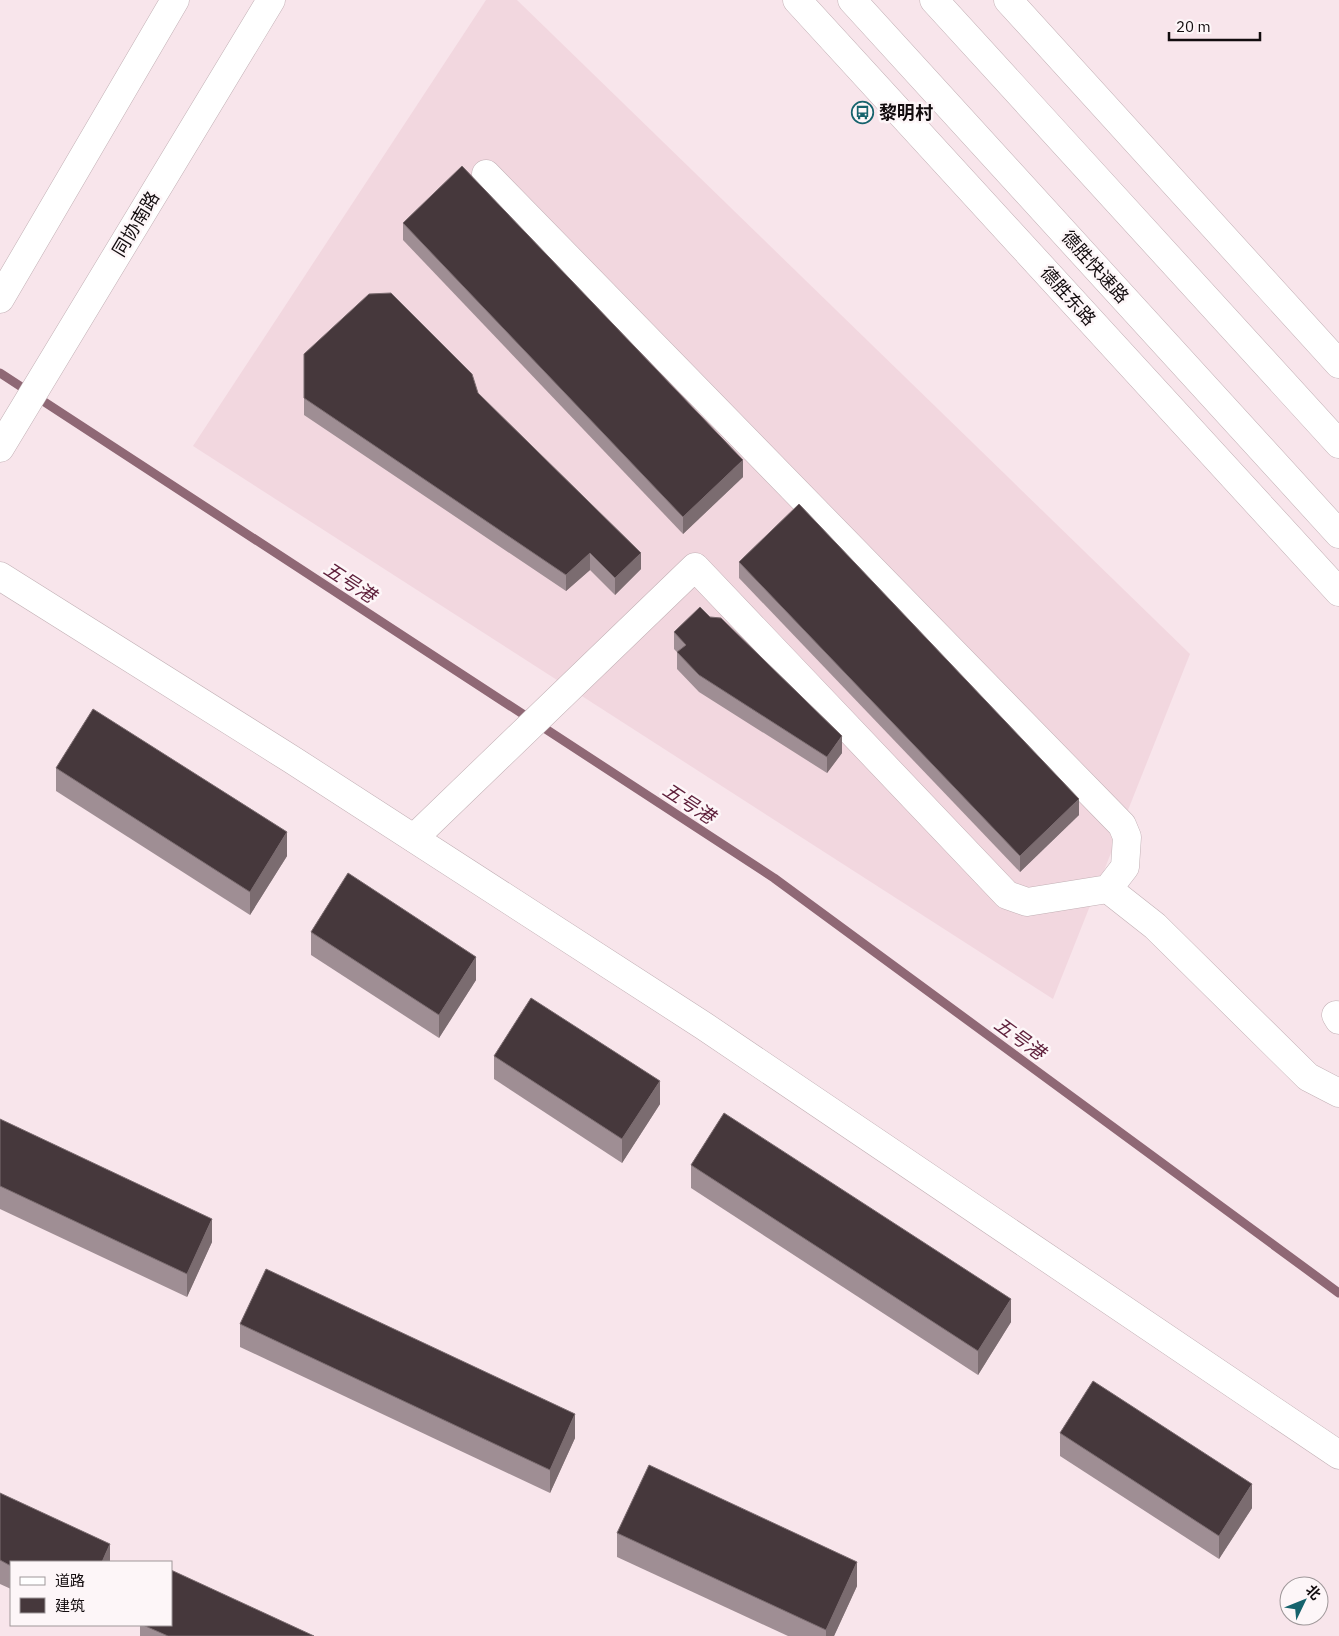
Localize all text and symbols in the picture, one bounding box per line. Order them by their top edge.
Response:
scale bar [1169,10,1260,42]
text: 20 m [1176,17,1211,36]
bus stop icon: 黎明村 [851,101,875,125]
place label: 黎明村 [879,101,933,124]
street label: 同协南路 [107,187,164,261]
street label: 德胜快速路 [1057,226,1134,308]
street label: 德胜东路 [1036,261,1101,330]
water label: 五号港 [320,556,383,609]
water label: 五号港 [659,777,722,830]
water label: 五号港 [990,1012,1053,1066]
legend [10,1561,172,1626]
text: 道路 [55,1571,85,1590]
north arrow [1279,1576,1329,1626]
text: 北 [1302,1581,1325,1603]
text: 建筑 [55,1596,85,1615]

